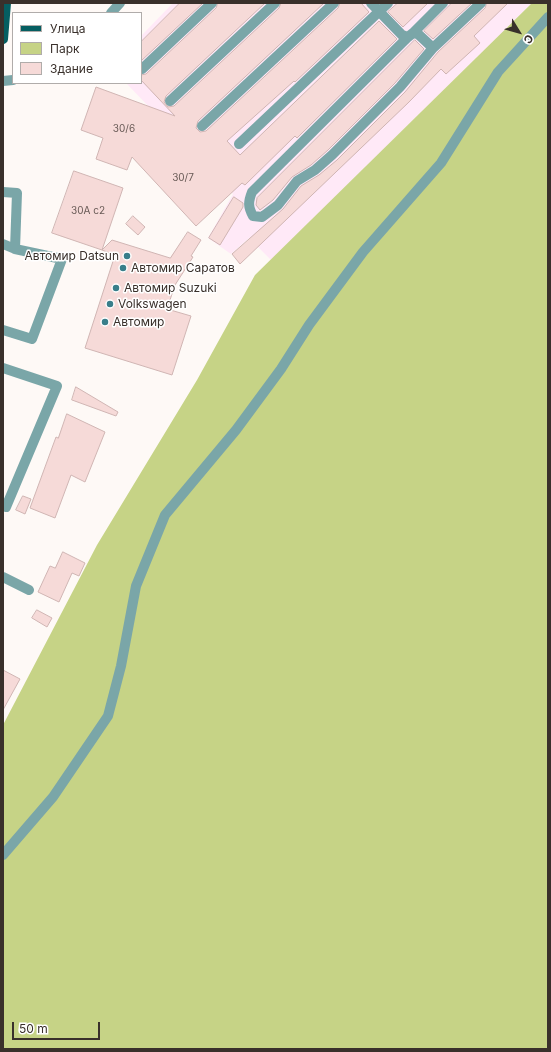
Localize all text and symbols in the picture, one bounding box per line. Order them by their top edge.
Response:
legend [12,12,142,84]
north arrow [499,12,539,52]
text: Улица [50,21,85,36]
text: С [521,32,537,47]
text: Парк [50,41,80,56]
text: Здание [50,61,93,76]
house number: 30/6 [113,123,135,135]
house number: 30/7 [172,172,194,184]
house number: 30А с2 [71,205,105,217]
place label: Автомир Datsun [25,249,119,263]
marker: Автомир Datsun [122,251,132,261]
place label: Автомир Саратов [131,261,235,275]
marker: Автомир Саратов [118,263,128,273]
place label: Автомир Suzuki [124,281,217,295]
marker: Автомир Suzuki [111,283,121,293]
place label: Volkswagen [118,297,187,311]
marker: Volkswagen [105,299,115,309]
place label: Автомир [113,315,164,329]
marker: Автомир [100,317,110,327]
scale bar [14,1014,102,1040]
text: 50 m [19,1021,48,1036]

